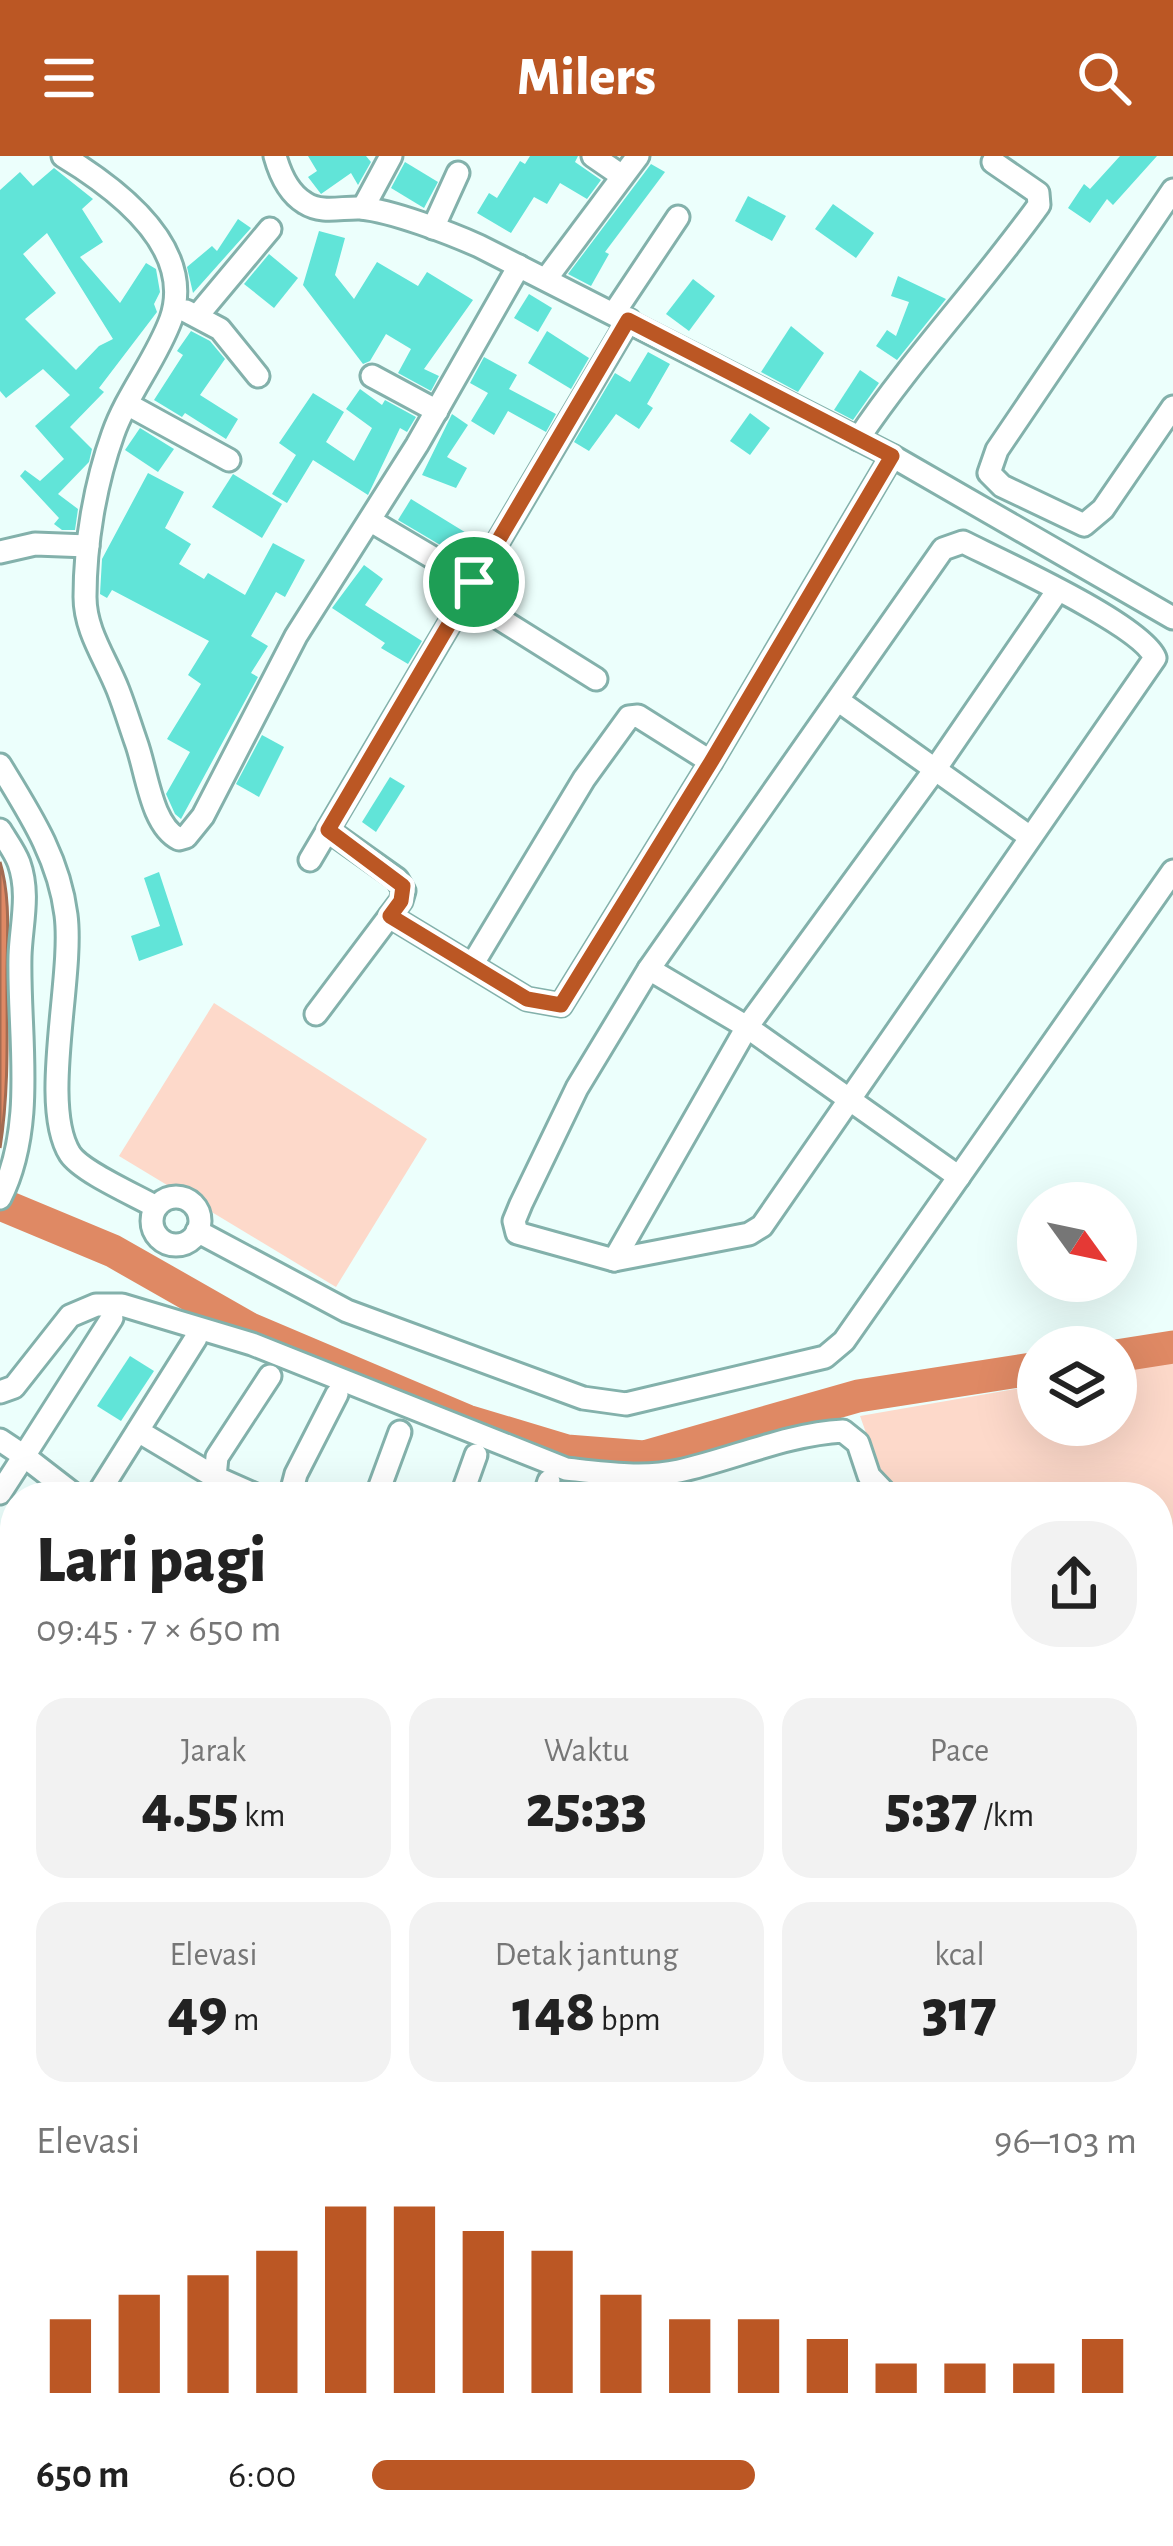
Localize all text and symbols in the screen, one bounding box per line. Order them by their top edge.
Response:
icon: menu [36,45,102,111]
icon: search [1071,45,1137,111]
text: Milers [517,51,656,105]
pin [423,531,525,633]
icon: arrive [441,549,507,615]
north arrow [1017,1182,1137,1302]
map controls [1017,1182,1137,1446]
button: layers [1017,1326,1137,1446]
button: share [1011,1521,1137,1647]
text: Lari pagi [36,1528,267,1594]
text: 09:45 · 7 × 650 m [36,1610,281,1649]
text: Jarak [181,1735,246,1768]
text: Waktu [544,1735,629,1768]
text: Pace [930,1735,989,1768]
text: 4.55 [142,1778,239,1838]
text: 25:33 [526,1778,647,1838]
text: 5:37 [885,1778,978,1838]
text: km [239,1800,286,1833]
text: /km [978,1800,1034,1833]
text: Elevasi [169,1939,258,1972]
text: Detak jantung [495,1939,678,1972]
text: kcal [934,1939,985,1972]
text: 49 [167,1982,228,2042]
text: 148 [512,1982,595,2042]
text: 317 [922,1982,997,2042]
text: m [228,2004,260,2037]
text: bpm [595,2004,661,2037]
text: Elevasi [36,2122,140,2161]
text: 96–103 m [994,2122,1137,2161]
text: 650 m [36,2456,129,2495]
text: 6:00 [228,2456,296,2495]

